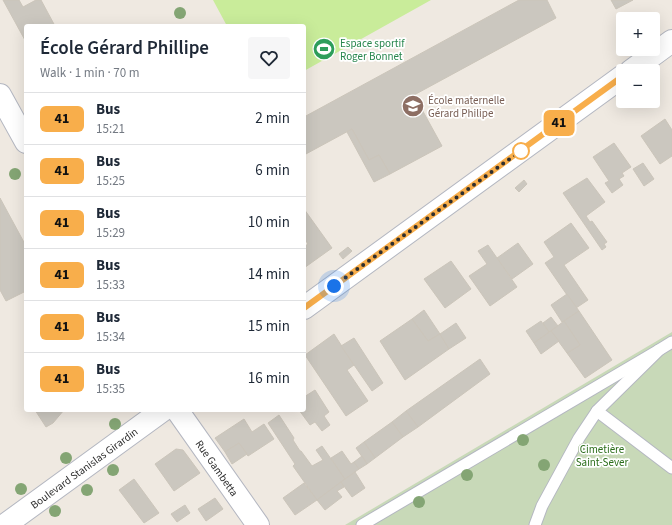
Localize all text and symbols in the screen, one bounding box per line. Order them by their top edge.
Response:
map controls [616,12,660,108]
button: + [616,12,660,56]
text: École Gérard Phillipe [40,35,209,62]
sports icon: Espace sportif Roger Bonnet [311,36,337,62]
place label: Espace sportif Roger Bonnet [340,36,405,64]
button: heart [248,37,290,79]
text: Walk · 1 min · 70 m [40,64,140,82]
button: − [616,64,660,108]
school or university icon: École maternelle Gérard Philipe [400,93,426,119]
place label: École maternelle Gérard Philipe [428,93,505,121]
text: Bus [96,99,120,120]
text: 2 min [255,108,290,129]
text: 41 [55,109,69,129]
line badge: 41 [541,110,577,136]
text: 41 [552,113,566,133]
text: 15:21 [96,120,125,138]
unlabelled marker [512,142,530,160]
text: Bus [96,151,120,172]
text: 6 min [255,160,290,181]
text: 41 [55,161,69,181]
text: 15:25 [96,172,125,190]
text: Bus [96,203,120,224]
text: 10 min [248,212,290,233]
text: 41 [55,213,69,233]
text: 15:29 [96,224,125,242]
text: Bus [96,255,120,276]
text: 14 min [248,264,290,285]
text: 41 [55,265,69,285]
text: 15:33 [96,276,125,294]
your location [324,276,344,296]
text: Bus [96,307,120,328]
text: 15 min [248,316,290,337]
text: 41 [55,317,69,337]
text: 15:34 [96,328,125,346]
text: Bus [96,359,120,380]
text: 16 min [248,368,290,389]
text: 41 [55,369,69,389]
text: 15:35 [96,380,125,398]
street label: Boulevard Stanislas Girardin [28,424,141,513]
street label: Rue Gambetta [192,437,241,499]
park label: Cimetière Saint-Sever [576,442,628,470]

